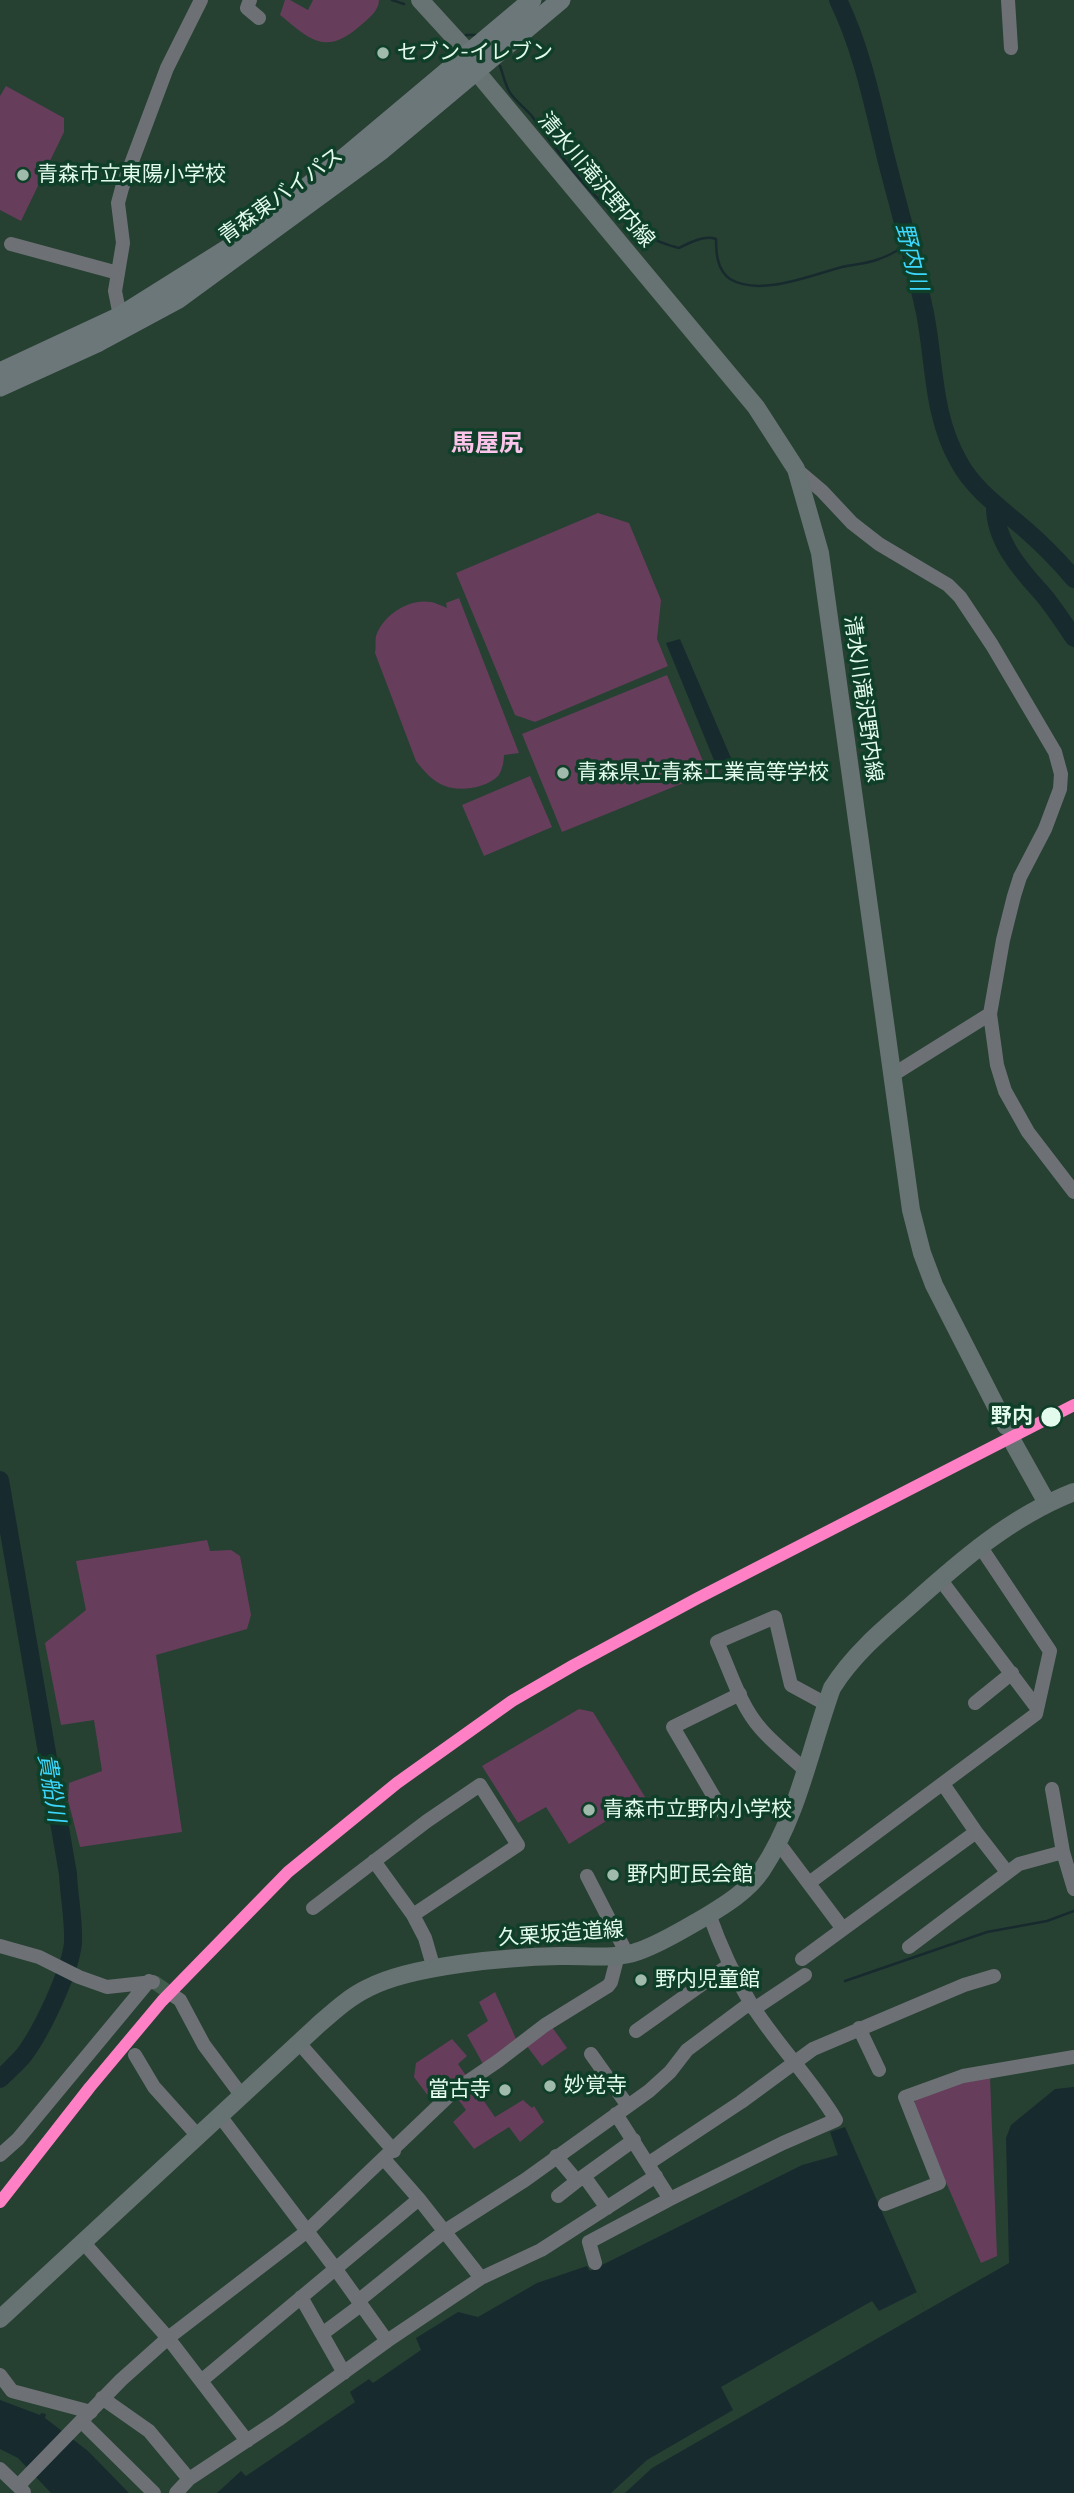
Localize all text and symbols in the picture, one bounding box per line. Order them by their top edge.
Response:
place label: セブン-イレブン [397,40,553,66]
marker: セブン-イレブン [375,45,391,61]
street label: 清水川滝沢野内線 [532,108,660,252]
street label: 青森東バイパス [214,143,348,249]
place label: 青森市立東陽小学校 [37,162,226,188]
marker: 青森市立東陽小学校 [15,167,31,183]
water label: 野内川 [889,220,933,294]
district label: 馬屋尻 [451,430,523,458]
street label: 清水川滝沢野内線 [839,614,887,784]
place label: 青森県立青森工業高等学校 [577,760,829,786]
marker: 青森県立青森工業高等学校 [555,765,571,781]
place label: 野内 [991,1404,1033,1430]
marker: 野内 [1039,1405,1063,1429]
water label: 貴船川 [32,1752,70,1824]
place label: 青森市立野内小学校 [603,1797,792,1823]
marker: 青森市立野内小学校 [581,1802,597,1818]
place label: 野内町民会館 [627,1862,753,1888]
marker: 野内町民会館 [605,1867,621,1883]
street label: 久栗坂造道線 [497,1917,625,1951]
place label: 野内児童館 [655,1967,760,1993]
marker: 野内児童館 [633,1972,649,1988]
place label: 妙覚寺 [564,2073,627,2099]
place label: 當古寺 [428,2077,491,2103]
marker: 妙覚寺 [542,2078,558,2094]
marker: 當古寺 [497,2082,513,2098]

